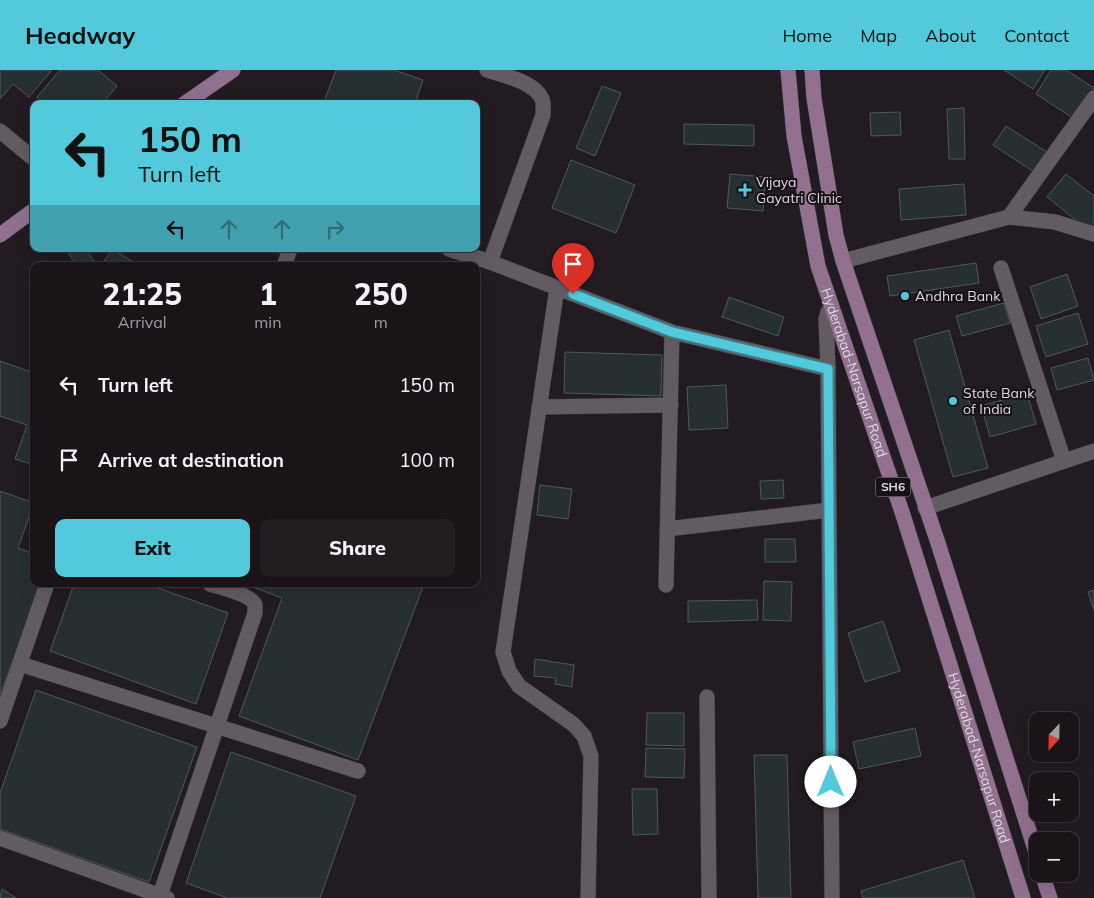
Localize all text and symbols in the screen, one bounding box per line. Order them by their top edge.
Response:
text: Headway [25,20,135,50]
text: Home [782,24,832,47]
text: Map [860,24,897,47]
text: About [925,24,976,47]
text: Contact [1004,24,1069,47]
text: 150 m [138,117,242,161]
icon: left [55,120,120,185]
text: Turn left [138,160,221,188]
place label: Vijaya Gayatri Clinic [756,173,842,207]
marker: Vijaya Gayatri Clinic [738,183,752,197]
icon: left [162,215,190,243]
icon: ahead [215,215,243,243]
icon: ahead [268,215,296,243]
icon: right [321,215,349,243]
pin [552,243,594,294]
icon: arrive [559,250,587,278]
text: 21:25 [102,275,182,313]
text: 1 [259,275,277,313]
text: 250 [354,275,408,313]
street label: Hyderabad-Narsapur Road [817,286,892,459]
place label: Andhra Bank [915,287,1001,305]
marker: Andhra Bank [899,290,911,302]
text: Arrival [118,312,167,332]
text: min [254,312,282,332]
text: m [374,312,388,332]
icon: left [55,371,83,399]
text: Turn left [98,373,173,397]
text: 150 m [399,373,455,397]
place label: State Bank of India [963,384,1035,418]
marker: State Bank of India [947,395,959,407]
icon: arrive [55,446,83,474]
text: Arrive at destination [98,448,284,472]
text: 100 m [399,448,455,472]
road number: SH6 [876,478,910,497]
button: Exit [55,519,250,577]
button: Share [260,519,455,577]
street label: Hyderabad-Narsapur Road [944,670,1014,845]
north arrow [1029,712,1079,762]
map controls [1029,712,1079,882]
position arrow [804,755,856,807]
button: + [1029,772,1079,822]
button: − [1029,832,1079,882]

